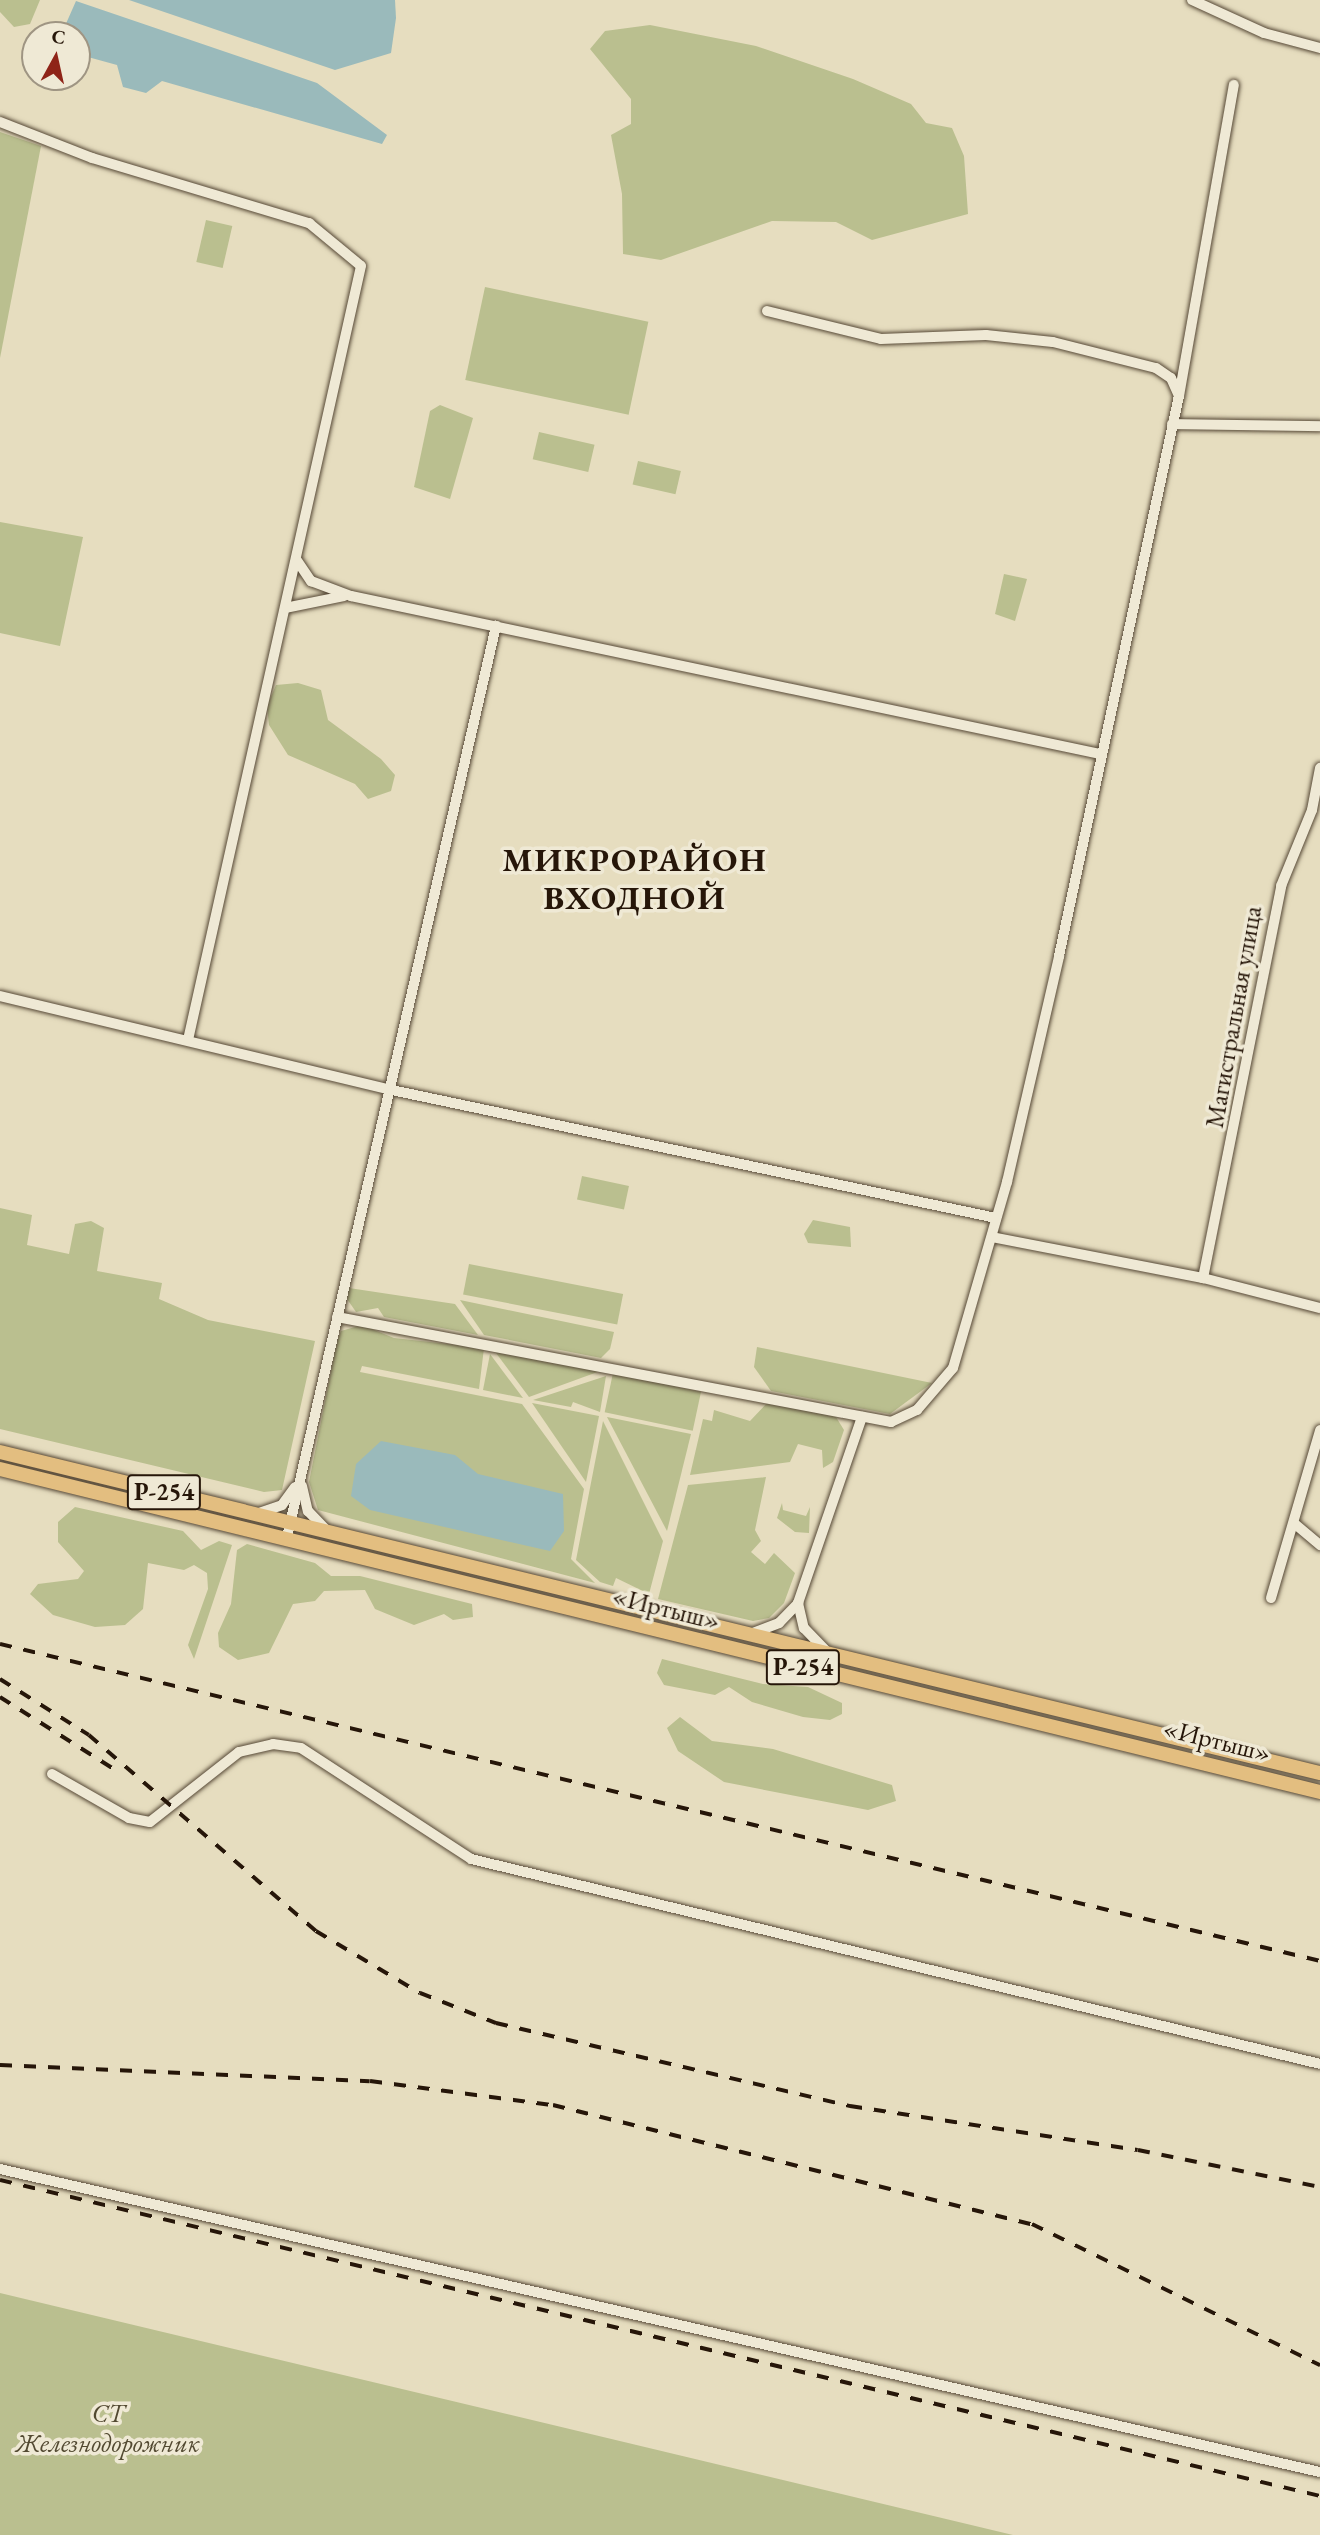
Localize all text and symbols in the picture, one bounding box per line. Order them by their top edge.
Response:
north arrow [21,21,91,91]
text: С [50,23,67,50]
district label: МИКРОРАЙОН ВХОДНОЙ [504,840,766,918]
street label: Магистральная улица [1199,904,1269,1130]
road number: Р-254 [125,1472,202,1512]
street label: «Иртыш» [609,1581,723,1637]
road number: Р-254 [764,1646,842,1688]
street label: «Иртыш» [1160,1713,1274,1769]
park label: СТ Железнодорожник [16,2398,200,2460]

